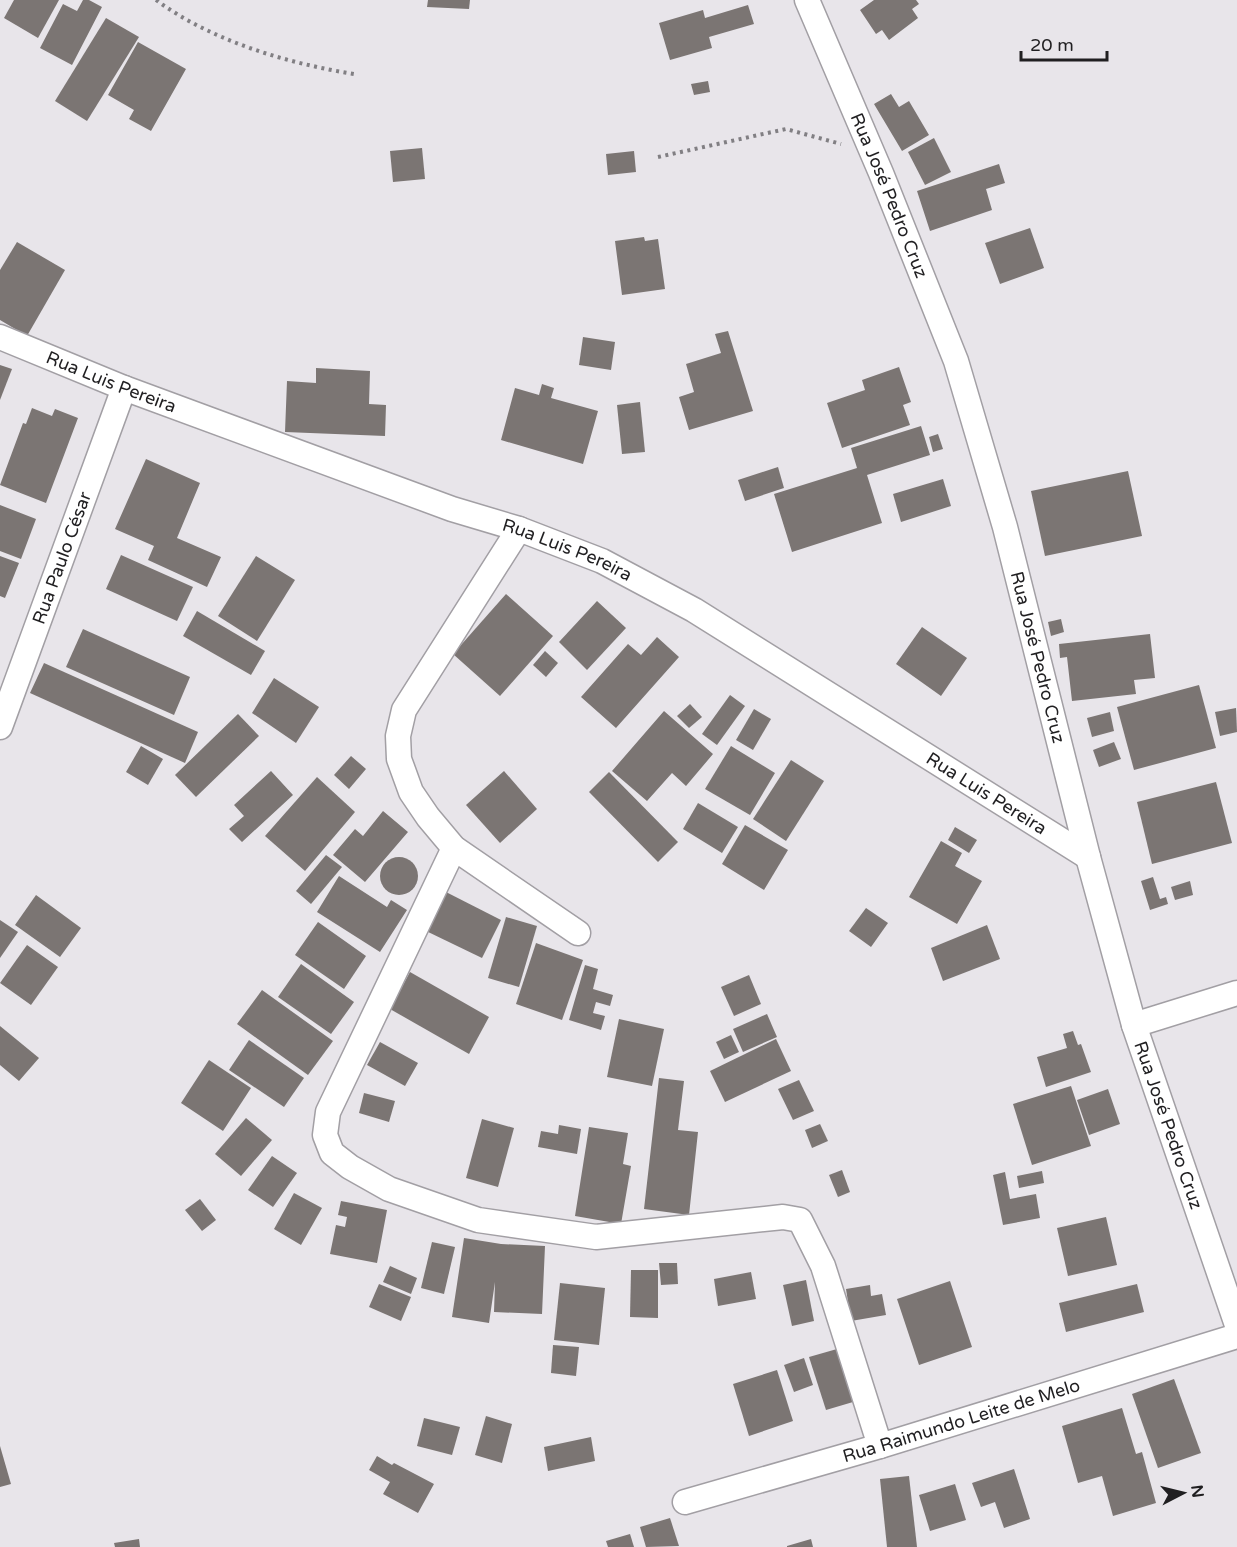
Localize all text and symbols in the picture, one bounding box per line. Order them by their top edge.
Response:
scale bar [1021,24,1106,62]
text: 20 m [1030,34,1074,56]
street label: Rua José Pedro Cruz [846,109,933,281]
street label: Rua Luis Pereira [43,346,179,417]
street label: Rua Paulo César [28,489,96,627]
street label: Rua Luis Pereira [500,514,636,586]
street label: Rua José Pedro Cruz [1006,569,1070,746]
street label: Rua Luis Pereira [922,747,1051,839]
street label: Rua José Pedro Cruz [1129,1038,1207,1212]
street label: Rua Raimundo Leite de Melo [840,1374,1083,1467]
north arrow [1153,1463,1213,1523]
text: N [1186,1484,1208,1499]

